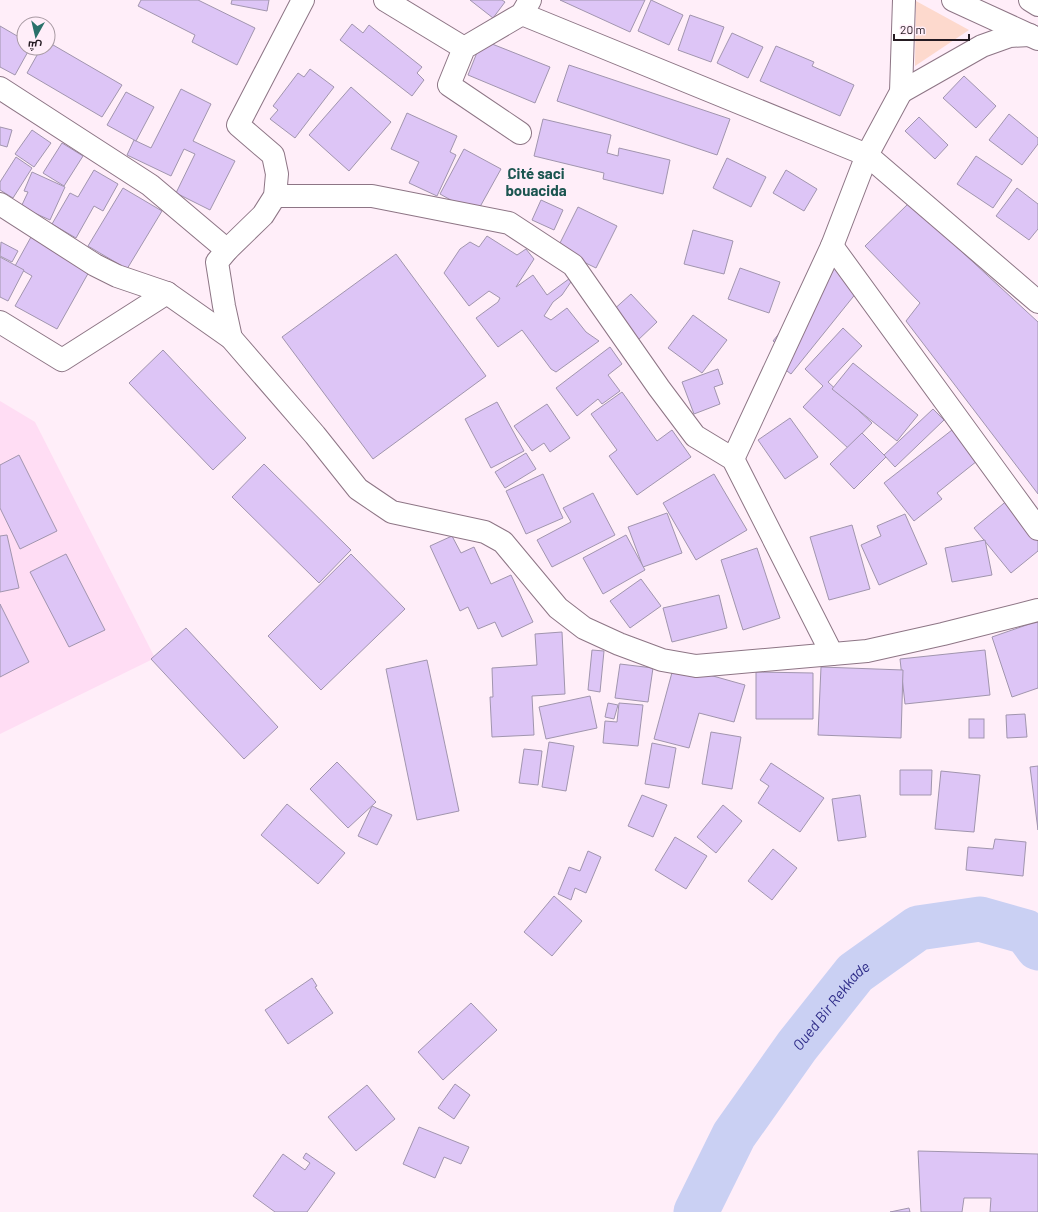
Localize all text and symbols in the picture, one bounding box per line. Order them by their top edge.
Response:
north arrow [16,16,56,56]
scale bar [894,16,969,42]
text: 20 m [900,22,926,36]
text: ش [27,38,43,54]
district label: ِCité saci bouacida [505,164,567,199]
water label: Oued Bir Rekkade [788,957,873,1054]

